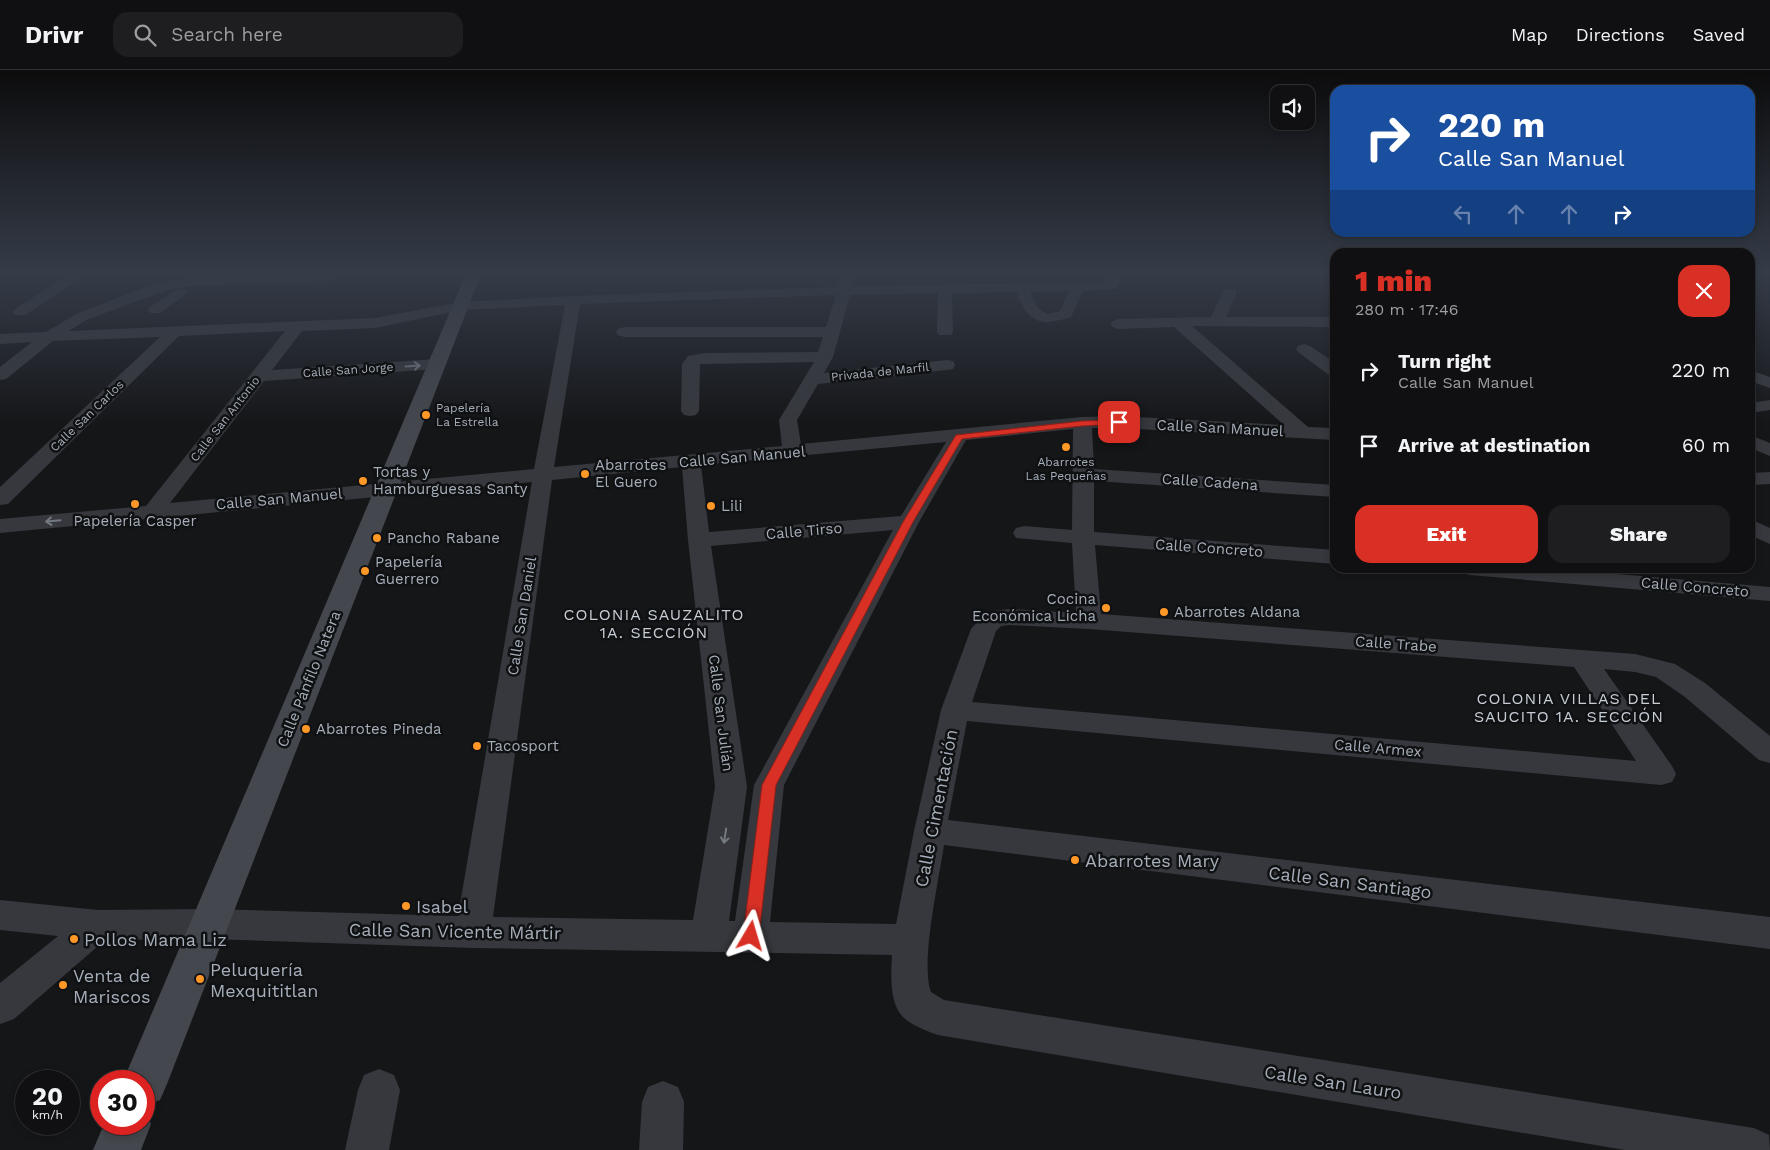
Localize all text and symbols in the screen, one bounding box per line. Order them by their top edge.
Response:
search box [113,12,463,57]
text: Drivr [25,21,83,49]
icon: search [131,21,159,49]
text: Search here [171,23,283,46]
text: Map [1511,24,1548,45]
text: Directions [1576,24,1665,45]
text: Saved [1693,24,1745,45]
map controls [1270,85,1315,130]
button: sound [1270,85,1315,130]
text: 220 m [1438,104,1545,146]
icon: right [1355,105,1420,170]
text: Calle San Manuel [1438,146,1624,171]
icon: left [1449,200,1477,228]
icon: ahead [1502,200,1530,228]
icon: ahead [1555,200,1583,228]
icon: right [1608,200,1636,228]
text: 1 min [1355,263,1432,298]
button: close [1678,265,1730,317]
text: 280 m · 17:46 [1355,300,1459,319]
text: Turn right [1398,350,1491,373]
icon: right [1355,357,1383,385]
text: 220 m [1671,359,1730,382]
street label: Calle San Jorge [302,360,394,380]
street label: Privada de Marfil [830,360,930,384]
one-way arrow [404,361,420,370]
text: Calle San Manuel [1398,373,1534,392]
street label: Calle San Antonio [187,374,263,464]
street label: Calle San Carlos [47,377,127,455]
place label: Papelería La Estrella [436,401,499,429]
pin [1098,401,1140,443]
icon: arrive [1105,408,1133,436]
marker: Papelería La Estrella [420,409,432,421]
street label: Calle San Manuel [1156,416,1284,440]
icon: arrive [1355,432,1383,460]
text: Arrive at destination [1398,434,1590,457]
text: 60 m [1682,434,1730,457]
marker: Abarrotes Las Pequeñas [1060,441,1072,453]
street label: Calle San Manuel [678,442,806,472]
place label: Abarrotes Las Pequeñas [1026,455,1106,483]
place label: Abarrotes El Guero [595,456,667,491]
place label: Tortas y Hamburguesas Santy [373,463,528,498]
marker: Abarrotes El Guero [579,468,591,480]
street label: Calle Cadena [1161,470,1259,494]
marker: Tortas y Hamburguesas Santy [357,475,369,487]
street label: Calle San Manuel [215,484,343,514]
place label: Lili [721,497,743,515]
marker: Papelería Casper [129,498,141,510]
marker: Lili [705,500,717,512]
button: Exit [1355,505,1538,563]
button: Share [1548,505,1730,563]
place label: Papelería Casper [73,512,197,530]
one-way arrow [45,516,61,525]
street label: Calle Tirso [765,519,843,543]
place label: Pancho Rabane [387,529,500,547]
marker: Pancho Rabane [371,532,383,544]
street label: Calle Concreto [1154,535,1264,561]
place label: Papelería Guerrero [375,553,443,588]
street label: Calle San Daniel [504,555,540,677]
marker: Papelería Guerrero [359,565,371,577]
street label: Calle Concreto [1640,573,1750,601]
place label: Cocina Económica Licha [972,590,1096,625]
marker: Cocina Económica Licha [1100,602,1112,614]
place label: Abarrotes Aldana [1174,603,1301,621]
district label: COLONIA SAUZALITO 1A. SECCIÓN [564,605,744,642]
marker: Abarrotes Aldana [1158,606,1170,618]
street label: Calle Pánfilo Natera [273,608,345,750]
street label: Calle Trabe [1355,632,1437,656]
street label: Calle San Julián [705,653,737,773]
district label: COLONIA VILLAS DEL SAUCITO 1A. SECCIÓN [1474,689,1664,726]
place label: Abarrotes Pineda [316,720,442,738]
marker: Abarrotes Pineda [300,723,312,735]
street label: Calle Cimentación [910,727,962,889]
street label: Calle Armex [1333,735,1423,761]
place label: Tacosport [487,737,559,755]
marker: Tacosport [471,740,483,752]
one-way arrow [719,827,729,843]
place label: Abarrotes Mary [1085,850,1220,871]
marker: Abarrotes Mary [1069,854,1081,866]
street label: Calle San Santiago [1267,862,1433,902]
place label: Isabel [416,896,469,917]
marker: Isabel [400,900,412,912]
position arrow [724,909,776,961]
street label: Calle San Vicente Mártir [349,919,561,943]
place label: Pollos Mama Liz [84,929,227,950]
marker: Pollos Mama Liz [68,933,80,945]
place label: Peluquería Mexquititlan [210,959,318,1001]
place label: Venta de Mariscos [73,965,150,1007]
marker: Peluquería Mexquititlan [194,973,206,985]
marker: Venta de Mariscos [57,979,69,991]
street label: Calle San Lauro [1263,1061,1403,1103]
speed limit sign: 30 [90,1070,155,1135]
text: 20 [32,1082,63,1111]
text: km/h [32,1108,63,1122]

